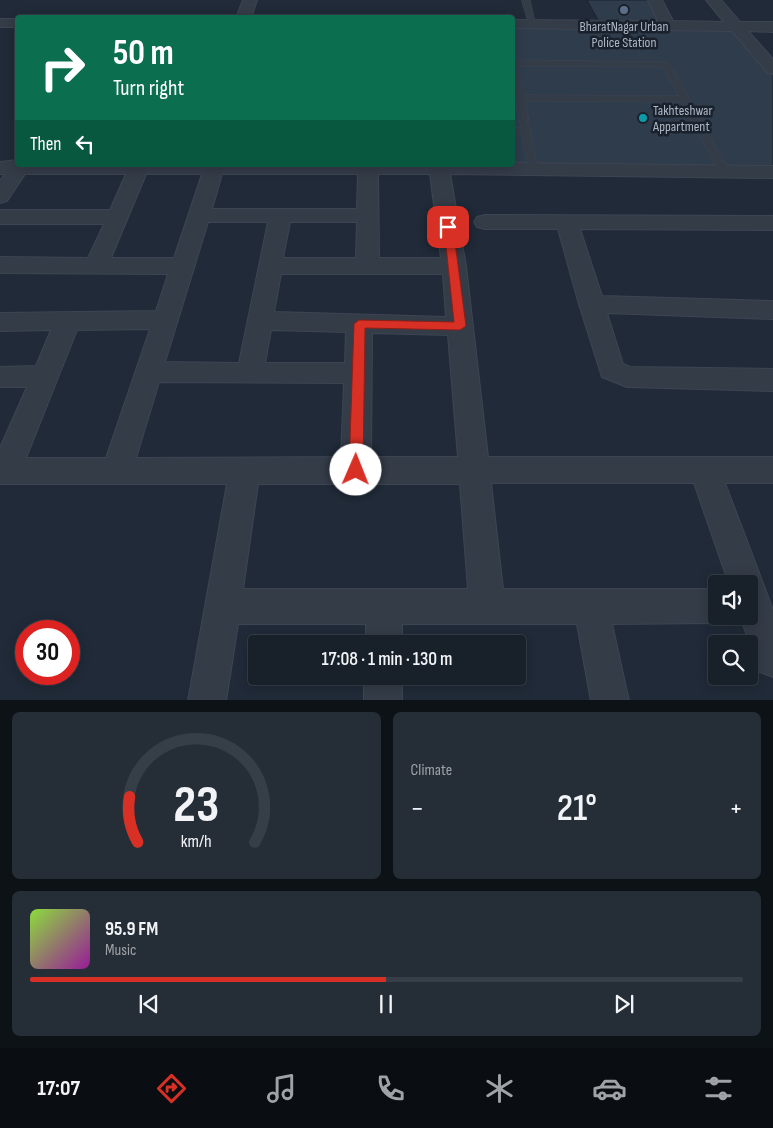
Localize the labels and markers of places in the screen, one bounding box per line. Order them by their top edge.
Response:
marker: BharatNagar Urban Police Station [618,4,630,16]
place label: BharatNagar Urban Police Station [580,18,668,51]
place label: Takhteshwar Appartment [652,102,712,135]
marker: Takhteshwar Appartment [637,112,649,124]
pin [427,206,469,248]

